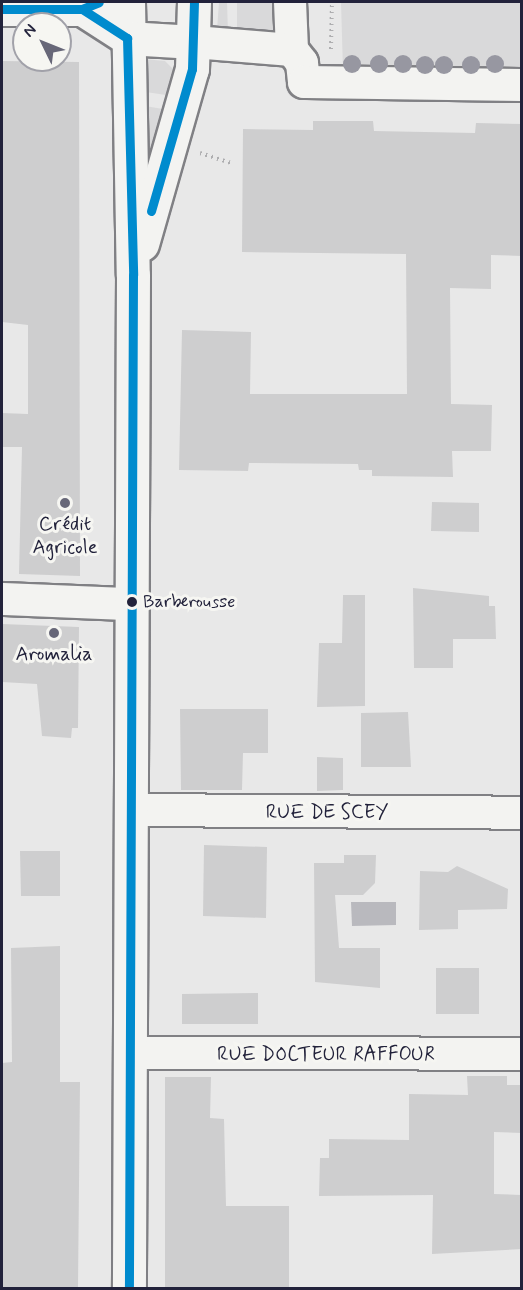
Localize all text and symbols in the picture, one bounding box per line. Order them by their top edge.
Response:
north arrow [12,12,72,72]
text: N [19,20,41,42]
marker: Crédit Agricole [58,496,72,510]
place label: Crédit Agricole [32,512,98,559]
place label: Barberousse [143,591,235,613]
marker: Barberousse [126,596,138,608]
marker: Aromalia [47,626,61,640]
place label: Aromalia [15,642,93,666]
street label: RUE DE SCEY [267,800,387,824]
street label: RUE DOCTEUR RAFFOUR [215,1042,437,1066]

